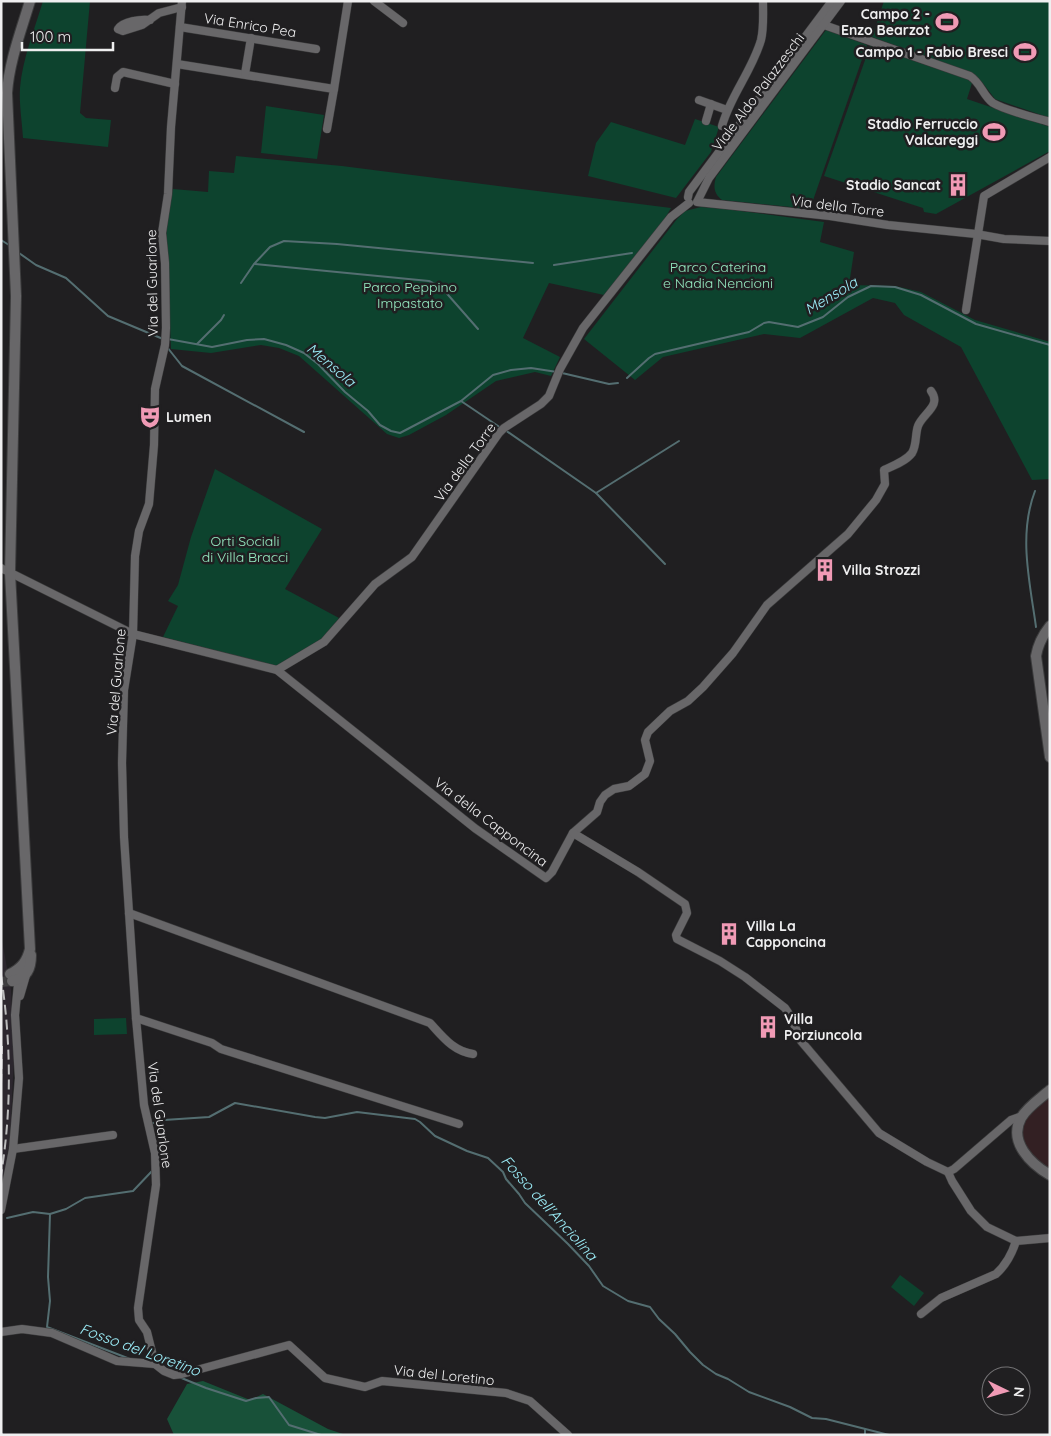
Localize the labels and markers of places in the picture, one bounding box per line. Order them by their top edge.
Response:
place label: Campo 2 - Enzo Bearzot [841,5,930,39]
sports icon: Campo 2 - Enzo Bearzot [934,9,960,35]
sports icon: Campo 1 - Fabio Bresci [1012,39,1038,65]
place label: Campo 1 - Fabio Bresci [856,43,1008,61]
place label: Stadio Ferruccio Valcareggi [867,115,978,149]
sports icon: Stadio Ferruccio Valcareggi [981,119,1007,145]
building icon: Stadio Sancat [945,172,971,198]
place label: Stadio Sancat [846,176,941,194]
theatre icon: Lumen [137,404,163,430]
place label: Lumen [166,408,212,426]
building icon: Villa Strozzi [812,557,838,583]
place label: Villa Strozzi [842,561,920,579]
place label: Villa La Capponcina [746,917,826,951]
building icon: Villa La Capponcina [716,921,742,947]
place label: Villa Porziuncola [784,1010,862,1044]
building icon: Villa Porziuncola [755,1014,781,1040]

